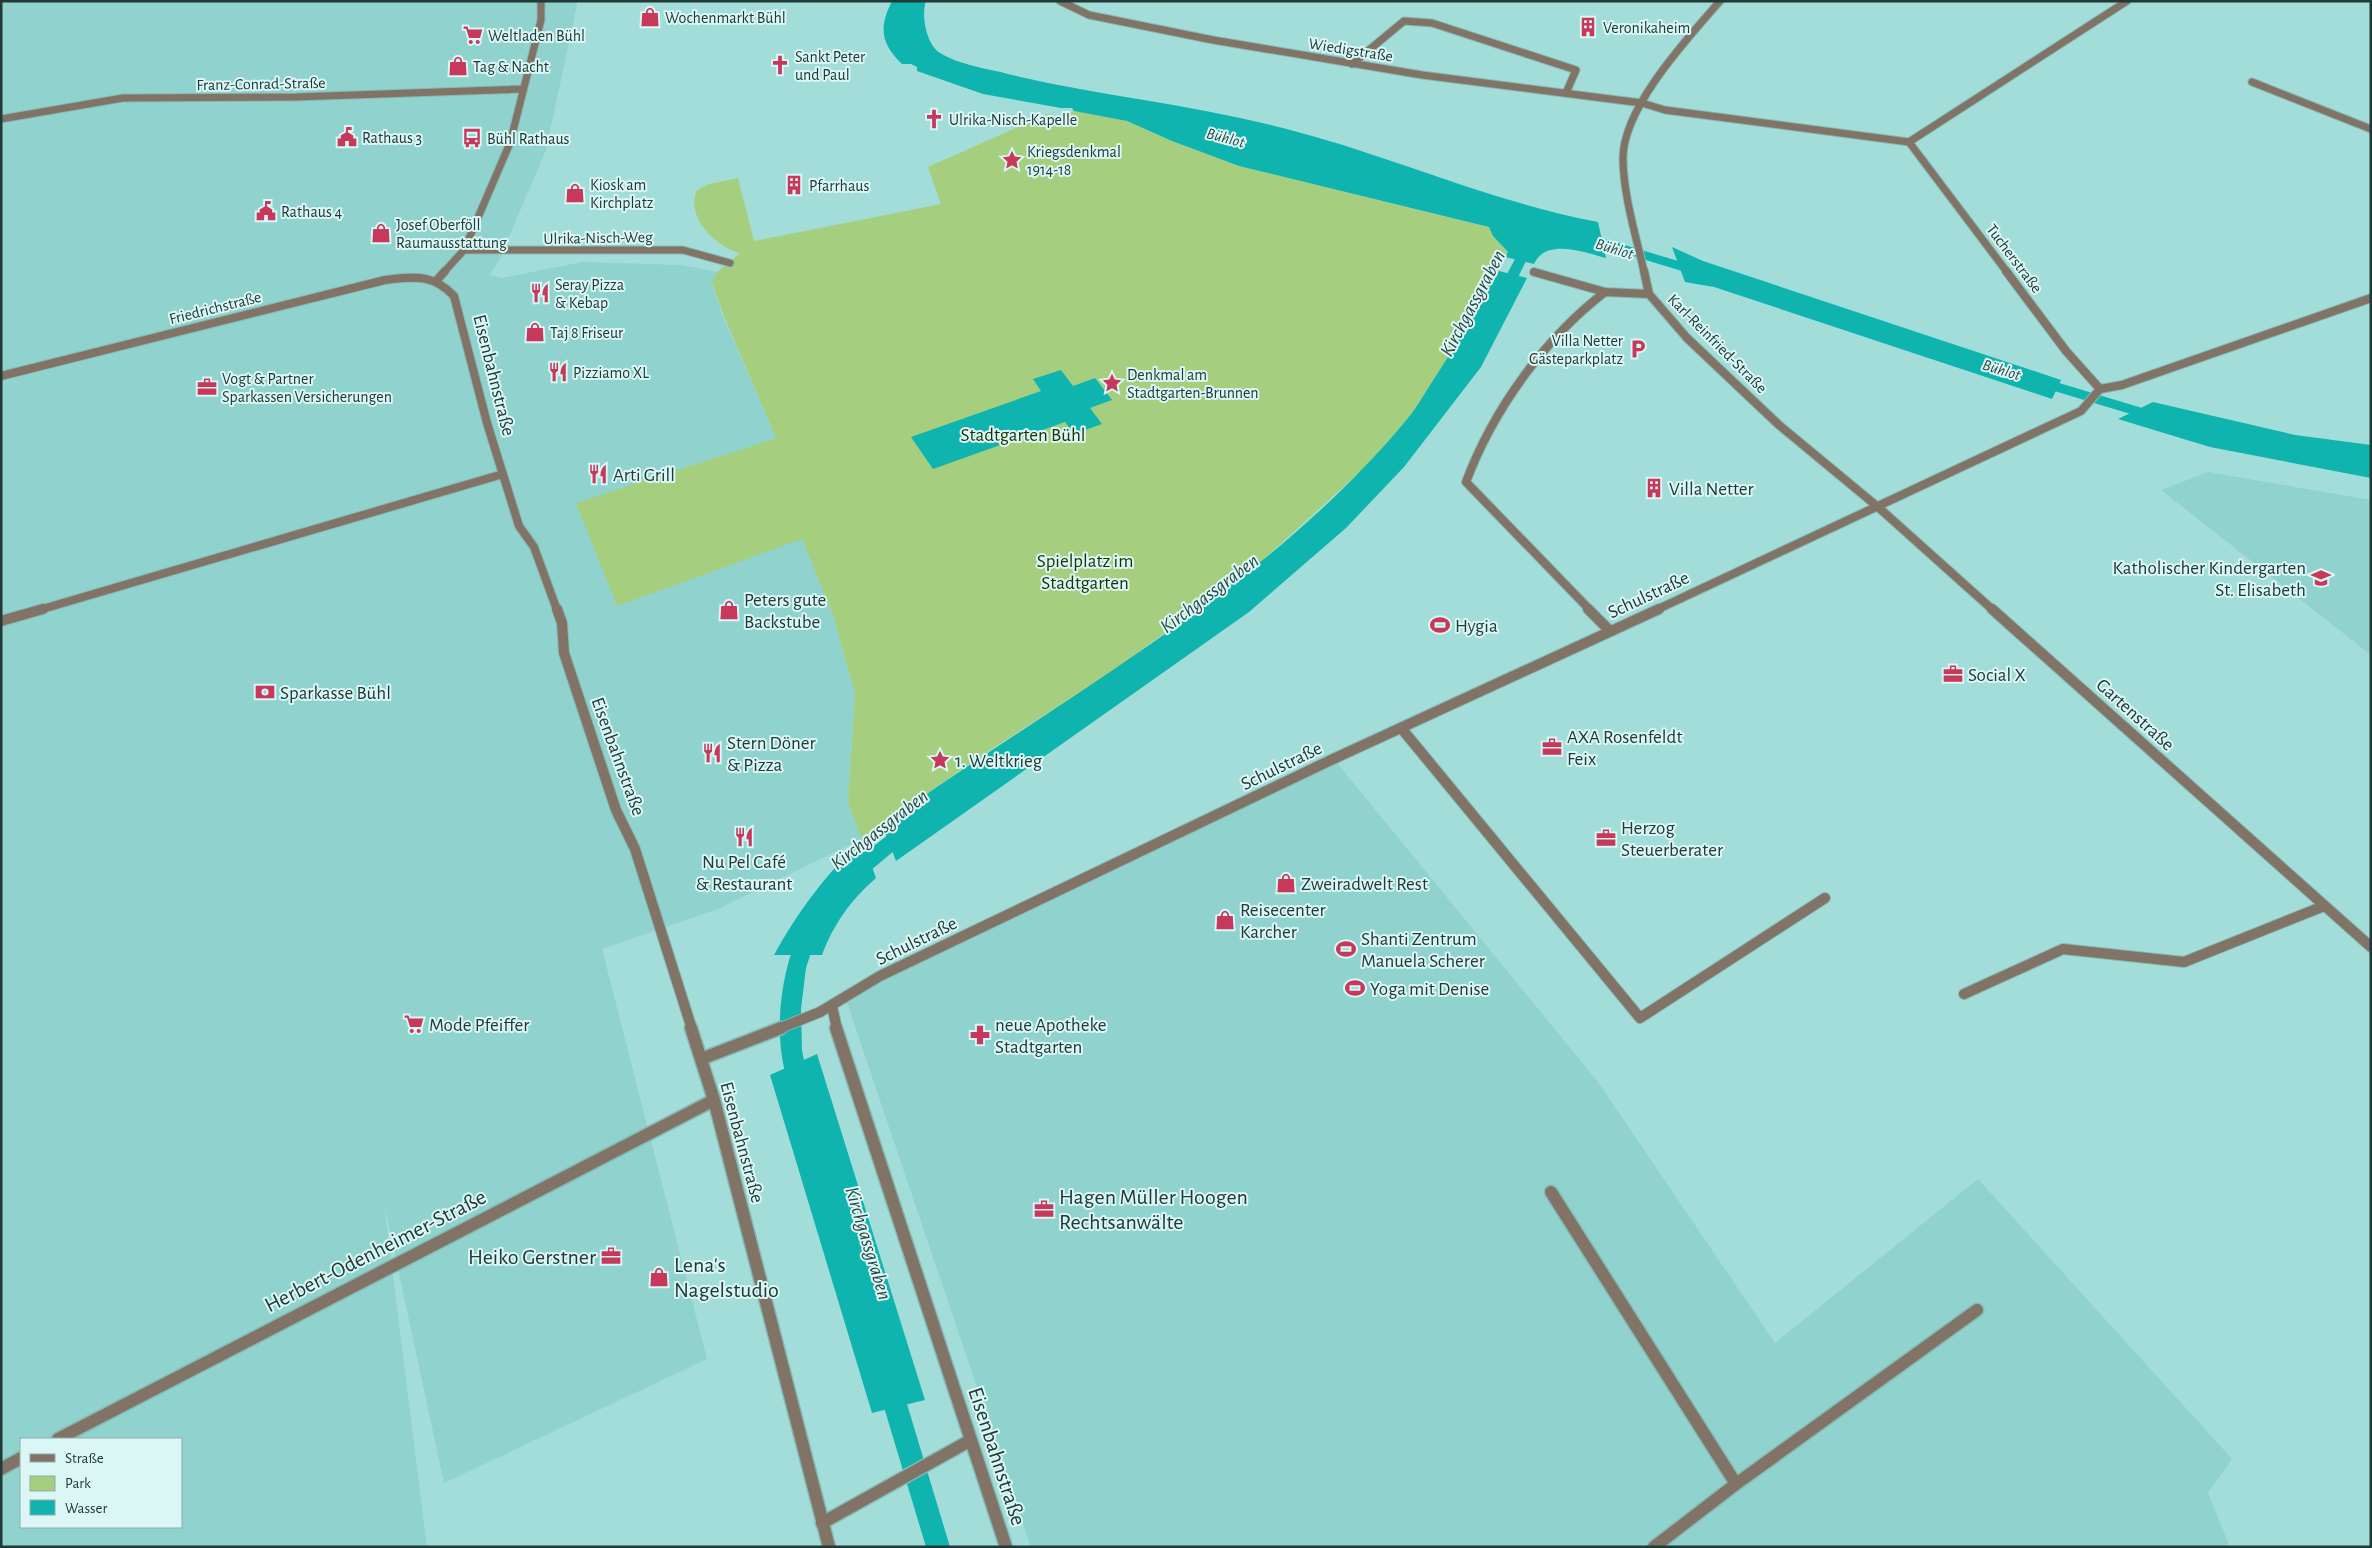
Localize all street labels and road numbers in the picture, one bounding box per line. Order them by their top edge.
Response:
street label: Wiedigstraße [1308,35,1394,65]
street label: Franz-Conrad-Straße [196,75,326,93]
street label: Tucherstraße [1983,221,2045,296]
street label: Ulrika-Nisch-Weg [543,229,653,247]
street label: Friedrichstraße [168,289,263,327]
street label: Karl-Reinfried-Straße [1665,291,1770,396]
street label: Eisenbahnstraße [469,313,518,438]
street label: Schulstraße [1605,568,1692,622]
street label: Gartenstraße [2092,675,2178,755]
street label: Eisenbahnstraße [587,695,648,818]
street label: Schulstraße [1238,739,1325,794]
street label: Schulstraße [873,914,960,969]
street label: Eisenbahnstraße [716,1080,767,1205]
street label: Herbert-Odenheimer-Straße [261,1185,490,1316]
street label: Eisenbahnstraße [964,1384,1030,1528]

